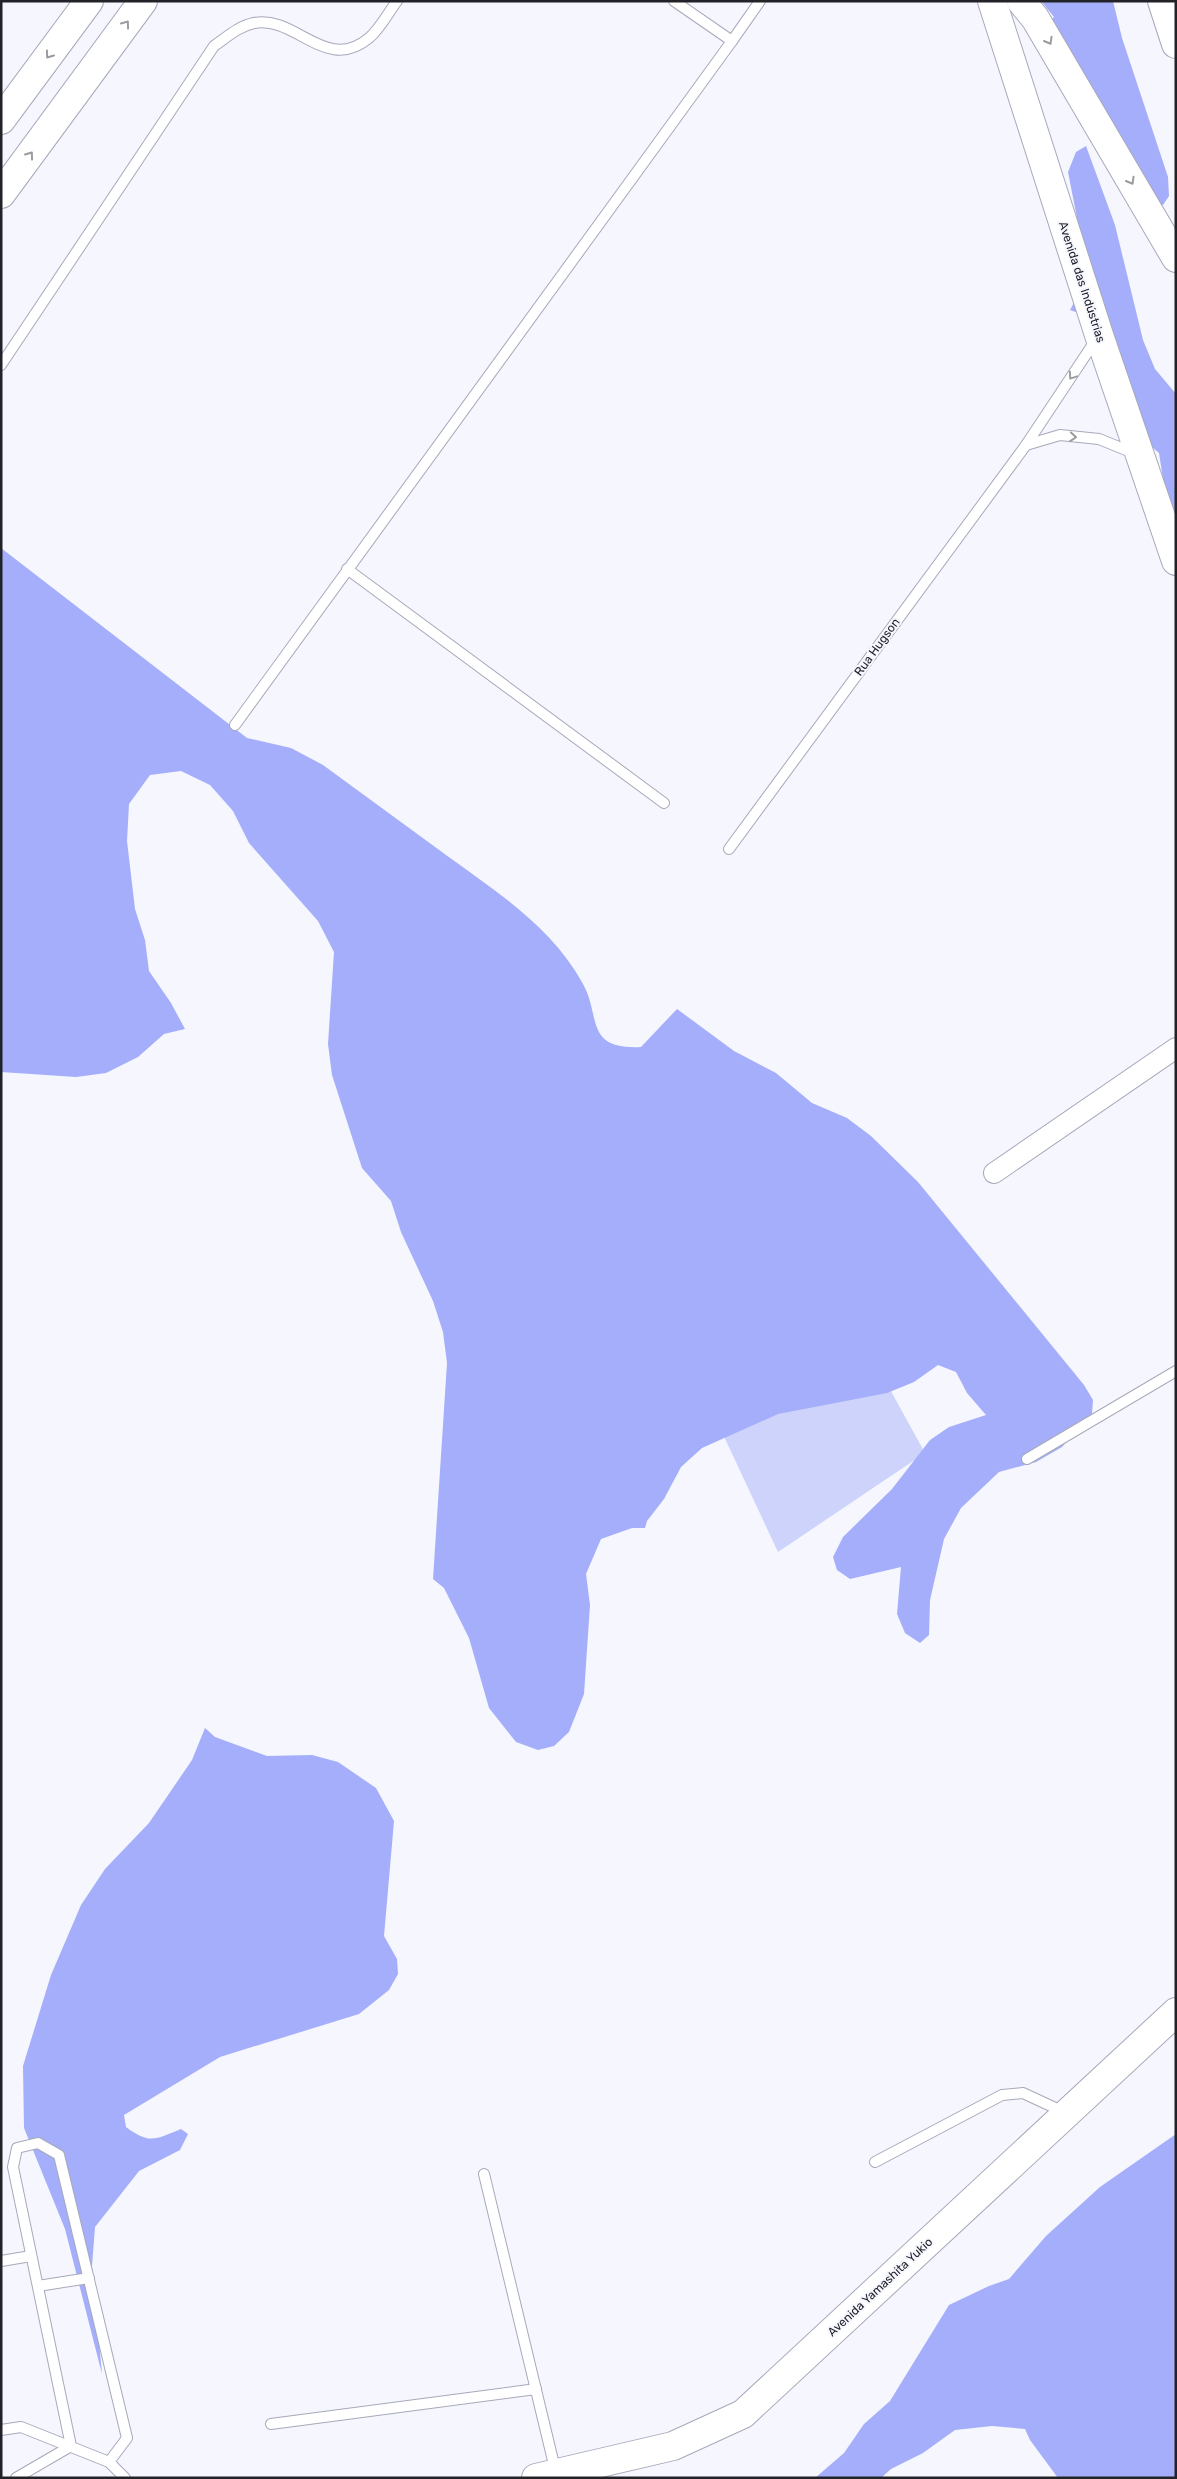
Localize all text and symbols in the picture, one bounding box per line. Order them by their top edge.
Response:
one-way arrow [120,20,129,30]
one-way arrow [1043,35,1053,44]
one-way arrow [47,49,55,58]
one-way arrow [24,151,33,161]
one-way arrow [1125,175,1135,184]
street label: Avenida das Indústrias [1056,220,1108,344]
one-way arrow [1069,370,1078,380]
one-way arrow [1070,431,1078,442]
street label: Rua Hugson [851,615,903,679]
street label: Avenida Yamashita Yukio [825,2235,935,2339]

